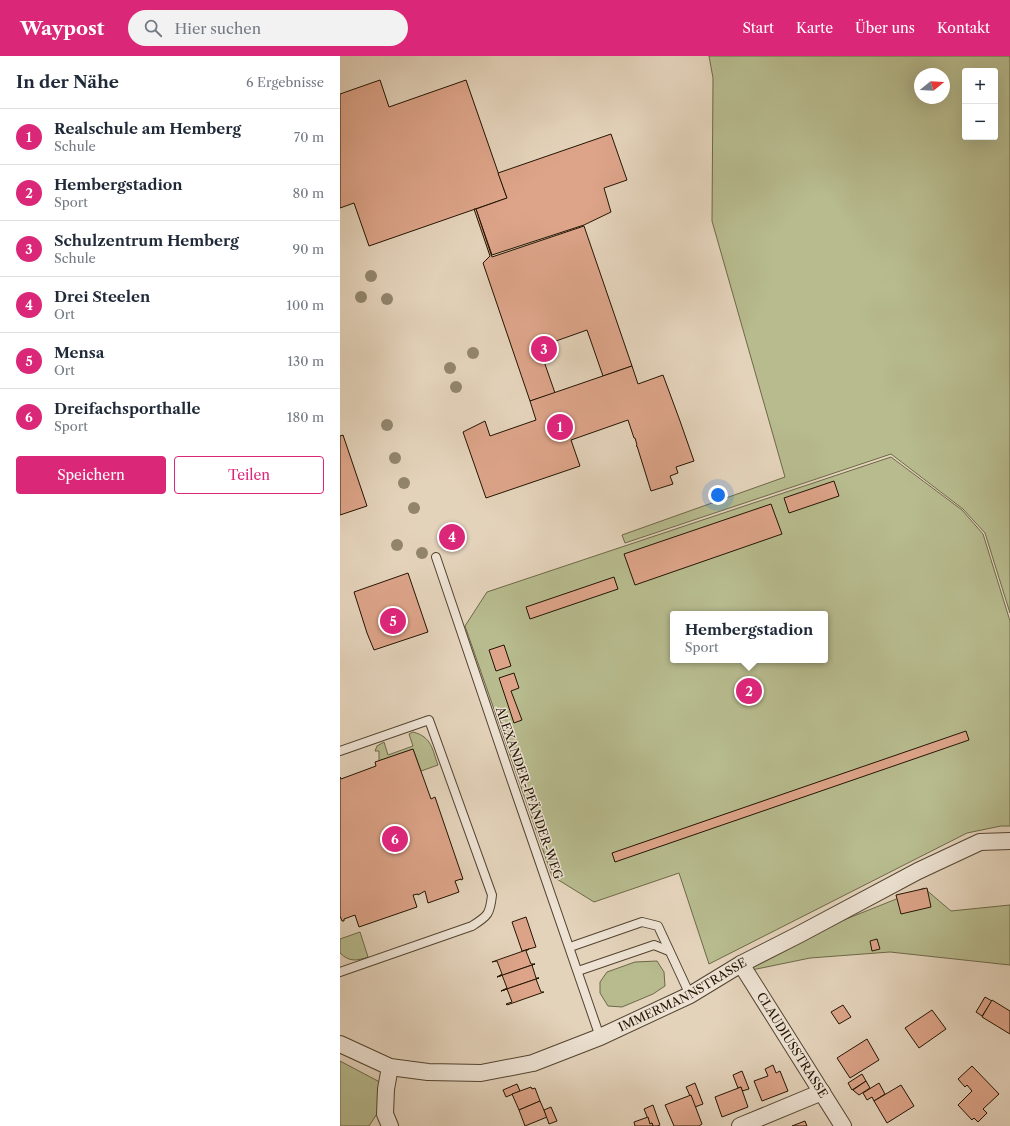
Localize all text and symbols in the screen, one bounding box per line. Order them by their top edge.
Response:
search box [128,10,408,46]
text: Waypost [20,17,104,40]
icon: search [142,17,164,39]
text: Hier suchen [174,19,261,38]
text: Start [742,19,774,37]
text: Karte [796,19,833,37]
text: Über uns [855,19,915,37]
text: Kontakt [937,19,990,37]
north arrow [914,68,950,104]
map controls [962,68,998,140]
button: + [962,68,998,104]
text: In der Nähe [16,72,119,92]
text: 6 Ergebnisse [246,74,324,90]
button: − [962,104,998,140]
text: Realschule am Hemberg [54,119,241,138]
text: 1 [26,129,32,145]
text: 70 m [294,129,324,145]
text: Schule [54,138,96,154]
text: Hembergstadion [54,175,183,194]
text: 2 [25,185,33,201]
text: 80 m [292,185,324,201]
text: Sport [54,194,88,210]
text: Schulzentrum Hemberg [54,231,239,250]
text: 3 [25,241,33,257]
text: 90 m [293,241,324,257]
text: Schule [54,250,96,266]
text: Drei Steelen [54,287,150,306]
text: 4 [25,297,33,313]
text: 100 m [286,297,324,313]
text: Ort [54,306,75,322]
pin: 3 [531,334,557,364]
text: Mensa [54,343,104,362]
text: 5 [25,353,33,369]
text: 130 m [288,353,324,369]
text: Ort [54,362,75,378]
text: Dreifachsporthalle [54,399,200,418]
text: 6 [25,409,33,425]
text: 180 m [287,409,324,425]
pin: 1 [547,412,573,442]
text: Sport [54,418,88,434]
button: Speichern [16,456,166,494]
button: Teilen [174,456,324,494]
your location [708,485,728,505]
pin: 4 [439,522,465,552]
pin: 5 [380,606,406,636]
popup [670,611,828,663]
text: Hembergstadion [685,620,813,639]
text: Sport [685,639,718,655]
pin: 2 [736,676,762,706]
street label: ALEXANDER-PFÄNDER-WEG [492,703,567,881]
pin: 6 [382,824,408,854]
street label: IMMERMANNSTRASSE [616,954,749,1034]
street label: CLAUDIUSSTRASSE [754,989,831,1101]

